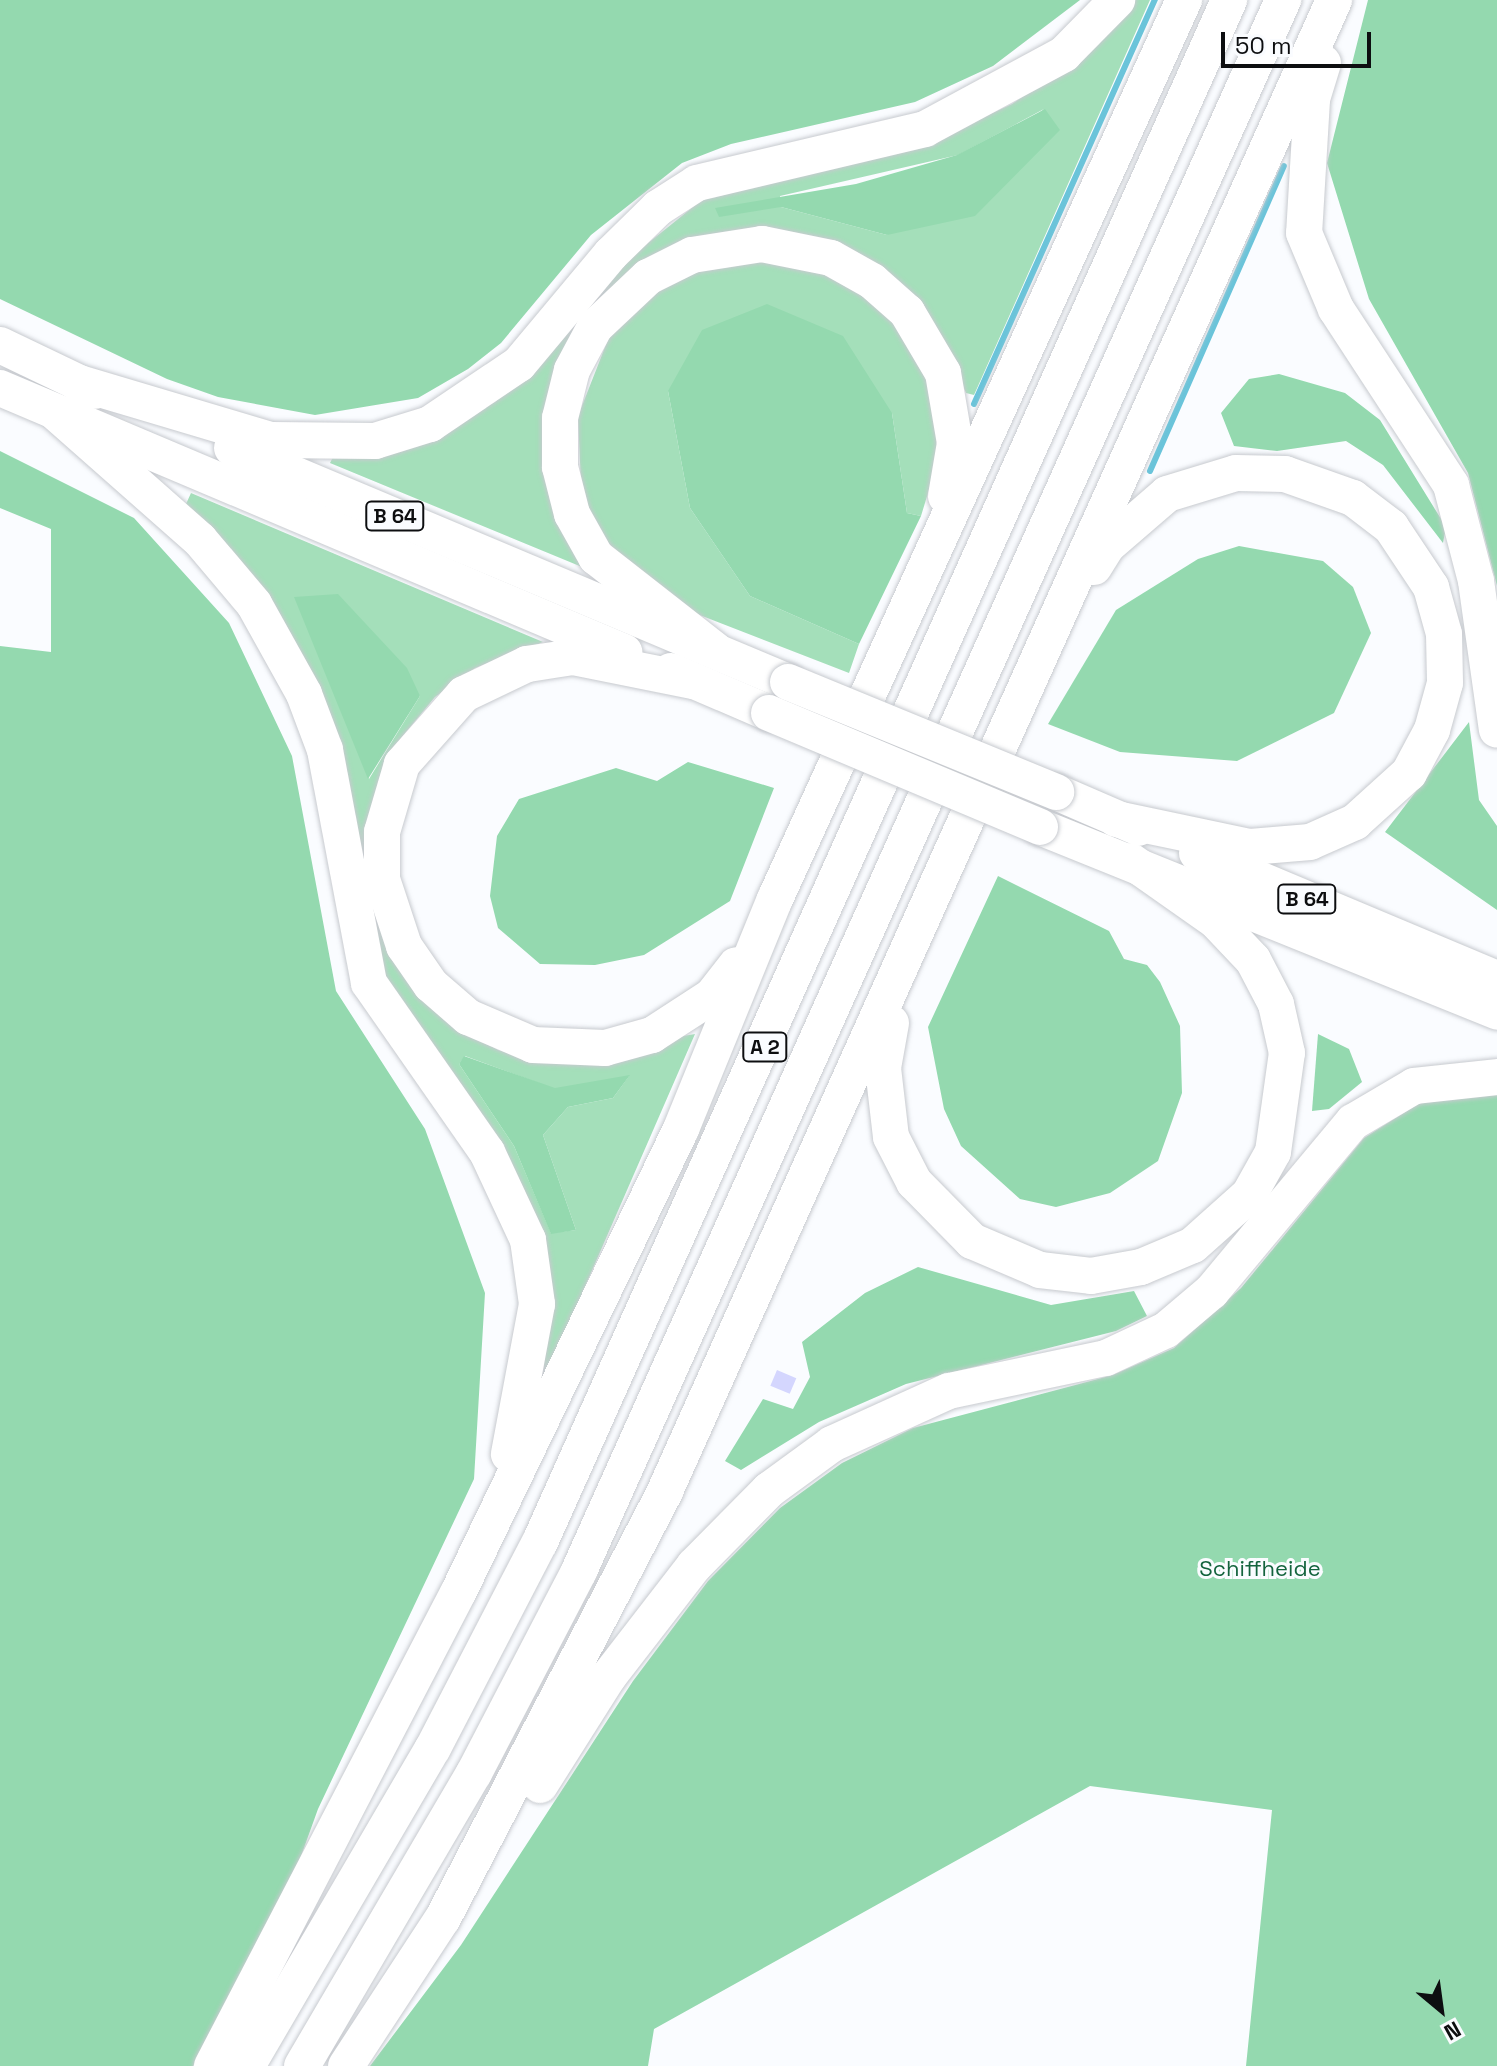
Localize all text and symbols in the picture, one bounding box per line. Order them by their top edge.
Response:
scale bar [1225,16,1375,66]
text: 50 m [1235,30,1292,61]
road number: B 64 [365,500,425,532]
road number: B 64 [1277,883,1337,915]
road number: A 2 [741,1031,789,1063]
park label: Schiffheide [1199,1556,1321,1582]
north arrow [1401,1970,1481,2050]
text: N [1439,2015,1466,2047]

